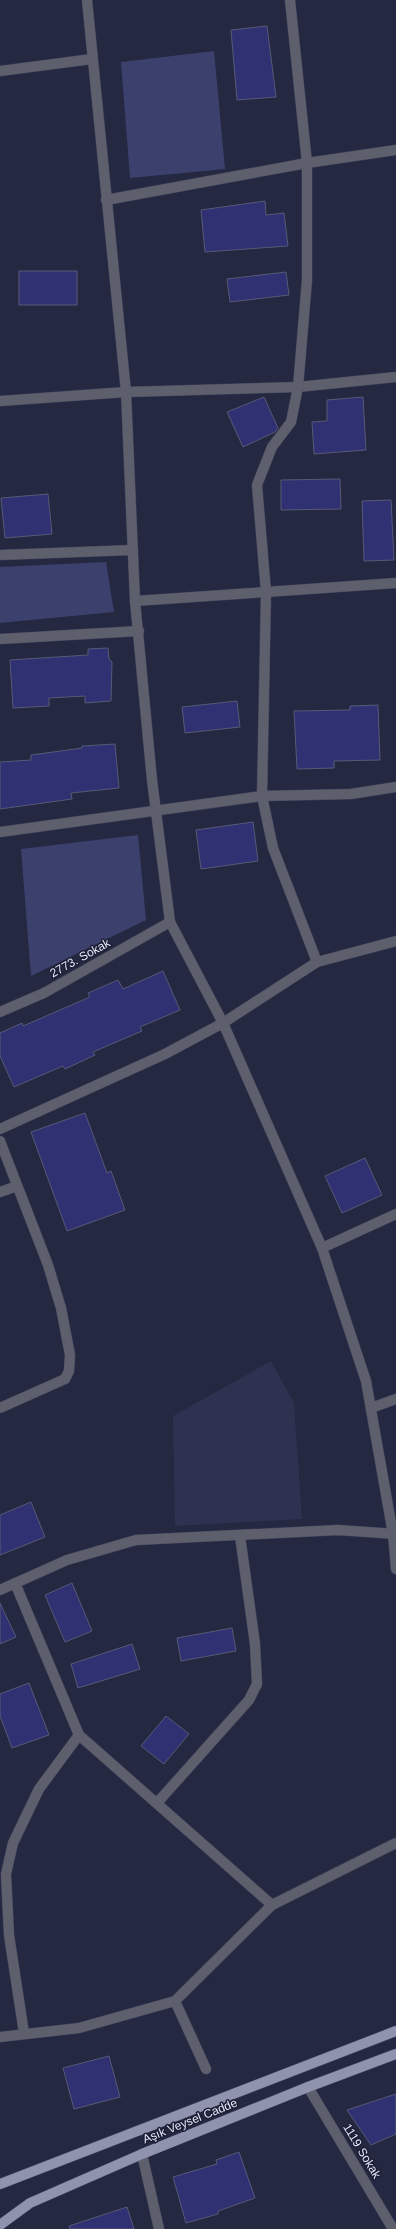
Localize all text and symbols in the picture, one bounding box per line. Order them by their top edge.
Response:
street label: 2773. Sokak [47,935,113,980]
street label: Aşık Veysel Cadde [141,2096,240,2146]
street label: 1119 Sokak [340,2121,384,2182]

